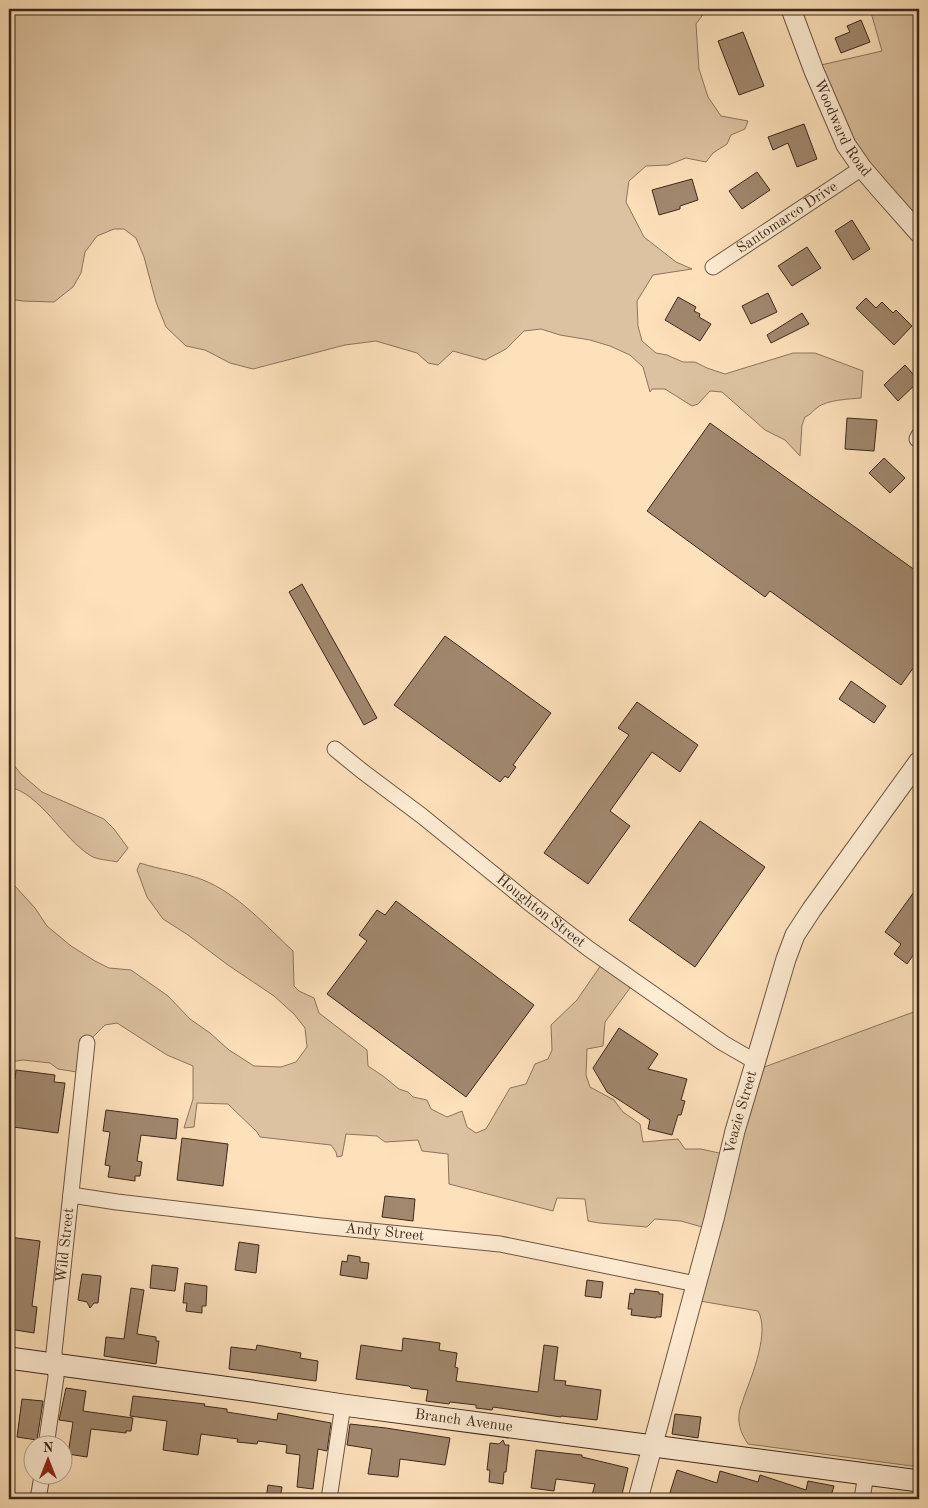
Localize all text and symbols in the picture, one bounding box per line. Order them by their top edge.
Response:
street label: Woodward Road [811,77,874,180]
street label: Santomarco Drive [734,179,840,256]
street label: Houghton Street [493,872,588,951]
street label: Veazie Street [722,1069,760,1156]
street label: Wild Street [54,1207,77,1284]
street label: Andy Street [344,1221,425,1244]
street label: Branch Avenue [414,1407,514,1435]
north arrow [22,1436,72,1486]
text: N [43,1441,54,1455]

